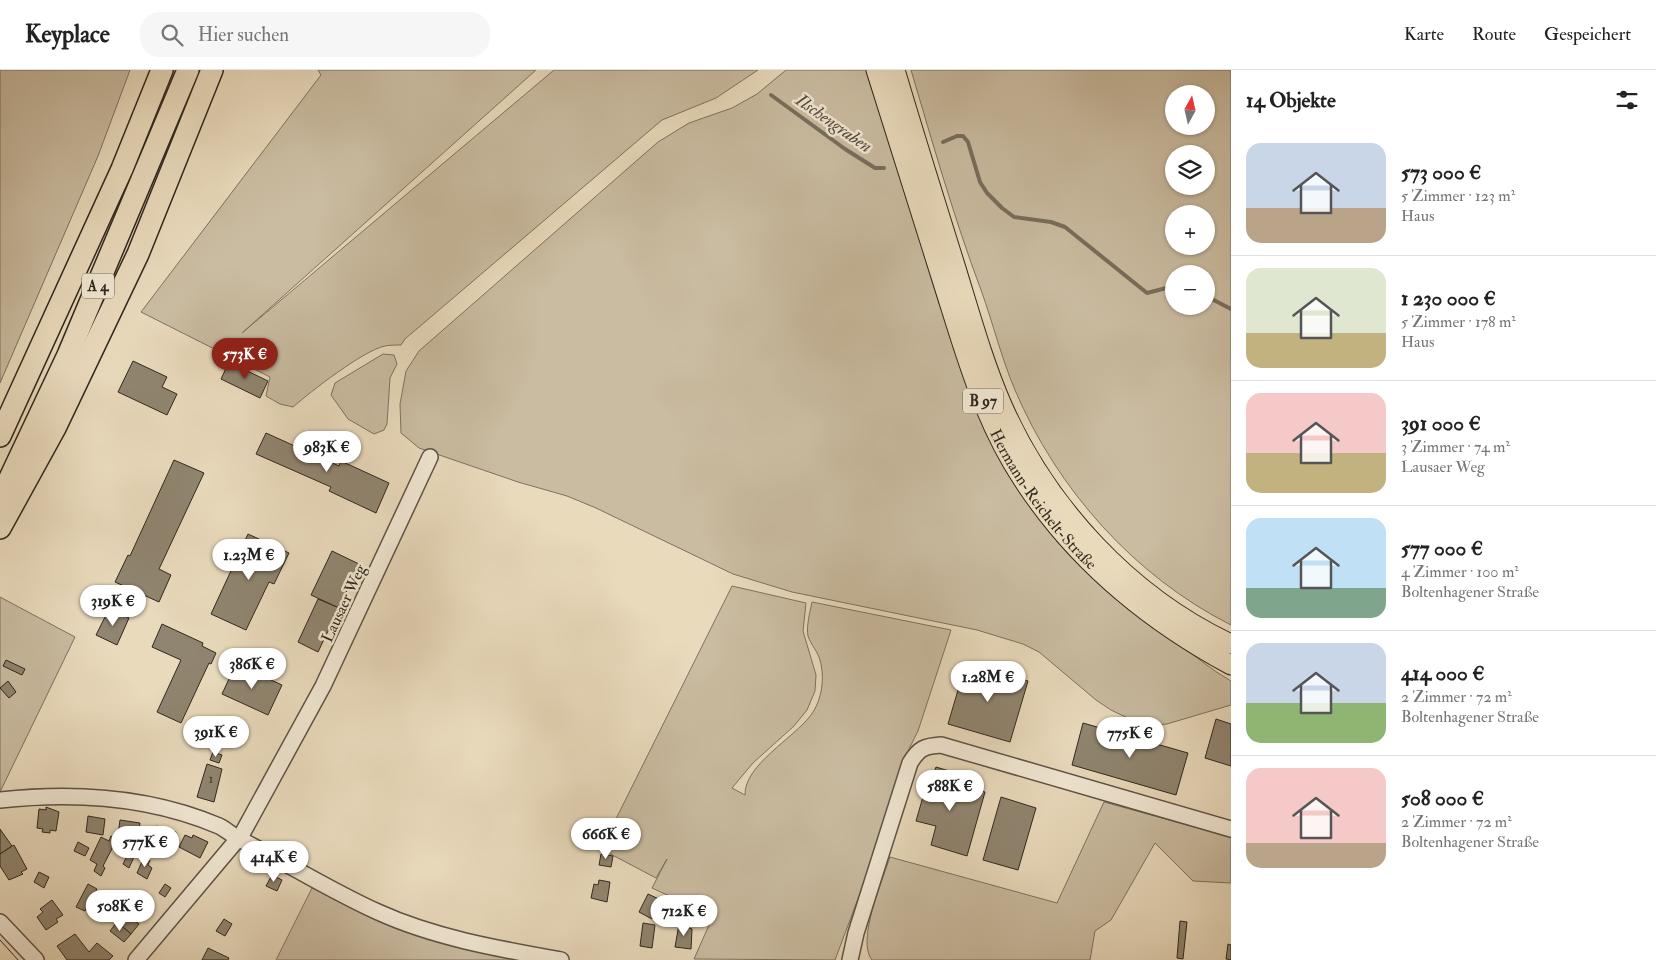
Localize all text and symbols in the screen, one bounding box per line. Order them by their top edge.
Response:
search box [140,12,490,57]
text: Keyplace [25,19,110,50]
icon: search [158,21,186,49]
text: Hier suchen [198,23,289,47]
text: Karte [1404,23,1444,46]
text: Route [1472,23,1516,46]
text: Gespeichert [1544,23,1631,46]
north arrow [1165,85,1215,135]
map controls [1165,85,1215,315]
icon: filters [1613,86,1641,114]
text: 14 Objekte [1246,87,1336,114]
water label: Ilschengraben [790,88,876,158]
button: layers [1165,145,1215,195]
text: 573 000 € [1401,159,1481,186]
icon: home [1286,163,1346,223]
text: 5 Zimmer · 123 m² [1401,186,1515,206]
button: + [1165,205,1215,255]
text: Haus [1401,206,1434,226]
button: − [1165,265,1215,315]
road number: A 4 [82,274,114,298]
text: 1 230 000 € [1401,285,1496,312]
icon: home [1286,288,1346,348]
text: 5 Zimmer · 178 m² [1401,312,1516,332]
text: Haus [1401,332,1434,352]
pin: 573K € [204,338,286,380]
text: 573K € [223,344,267,364]
road number: B 97 [963,388,1003,414]
text: 391 000 € [1401,410,1481,437]
icon: home [1286,413,1346,473]
street label: Hermann-Reichelt-Straße [985,426,1101,574]
pin: 983K € [286,430,368,473]
text: 983K € [304,437,350,457]
text: 3 Zimmer · 74 m² [1401,437,1510,457]
text: Lausaer Weg [1401,457,1485,477]
text: 577 000 € [1401,535,1483,562]
pin: 1.23M € [203,538,295,581]
icon: home [1286,538,1346,598]
text: 1.23M € [223,545,275,565]
street label: Lausaer Weg [317,560,371,646]
text: 4 Zimmer · 100 m² [1401,562,1519,582]
text: Boltenhagener Straße [1401,582,1539,602]
pin: 319K € [72,584,154,627]
text: 319K € [91,591,135,611]
pin: 386K € [211,648,293,690]
text: 386K € [229,654,275,674]
pin: 1.28M € [942,660,1034,703]
text: 414 000 € [1401,660,1485,687]
icon: home [1286,663,1346,723]
text: 1.28M € [962,667,1014,687]
text: 2 Zimmer · 72 m² [1401,687,1512,707]
text: Boltenhagener Straße [1401,707,1539,727]
pin: 391K € [175,716,257,758]
pin: 775K € [1089,716,1171,759]
text: 391K € [194,722,238,742]
text: 775K € [1107,723,1153,743]
house number: 1 [209,770,214,787]
pin: 588K € [909,770,991,812]
text: 588K € [927,776,973,796]
text: 508 000 € [1401,785,1484,812]
icon: home [1286,788,1346,848]
text: 2 Zimmer · 72 m² [1401,812,1512,832]
pin: 666K € [565,818,647,860]
text: 666K € [582,824,630,844]
pin: 577K € [104,826,186,868]
text: 577K € [122,832,168,852]
text: Boltenhagener Straße [1401,832,1539,852]
pin: 414K € [233,840,315,883]
text: 414K € [251,847,297,867]
pin: 508K € [79,890,161,932]
pin: 712K € [643,894,725,937]
text: 508K € [97,896,143,916]
text: 712K € [661,901,707,921]

